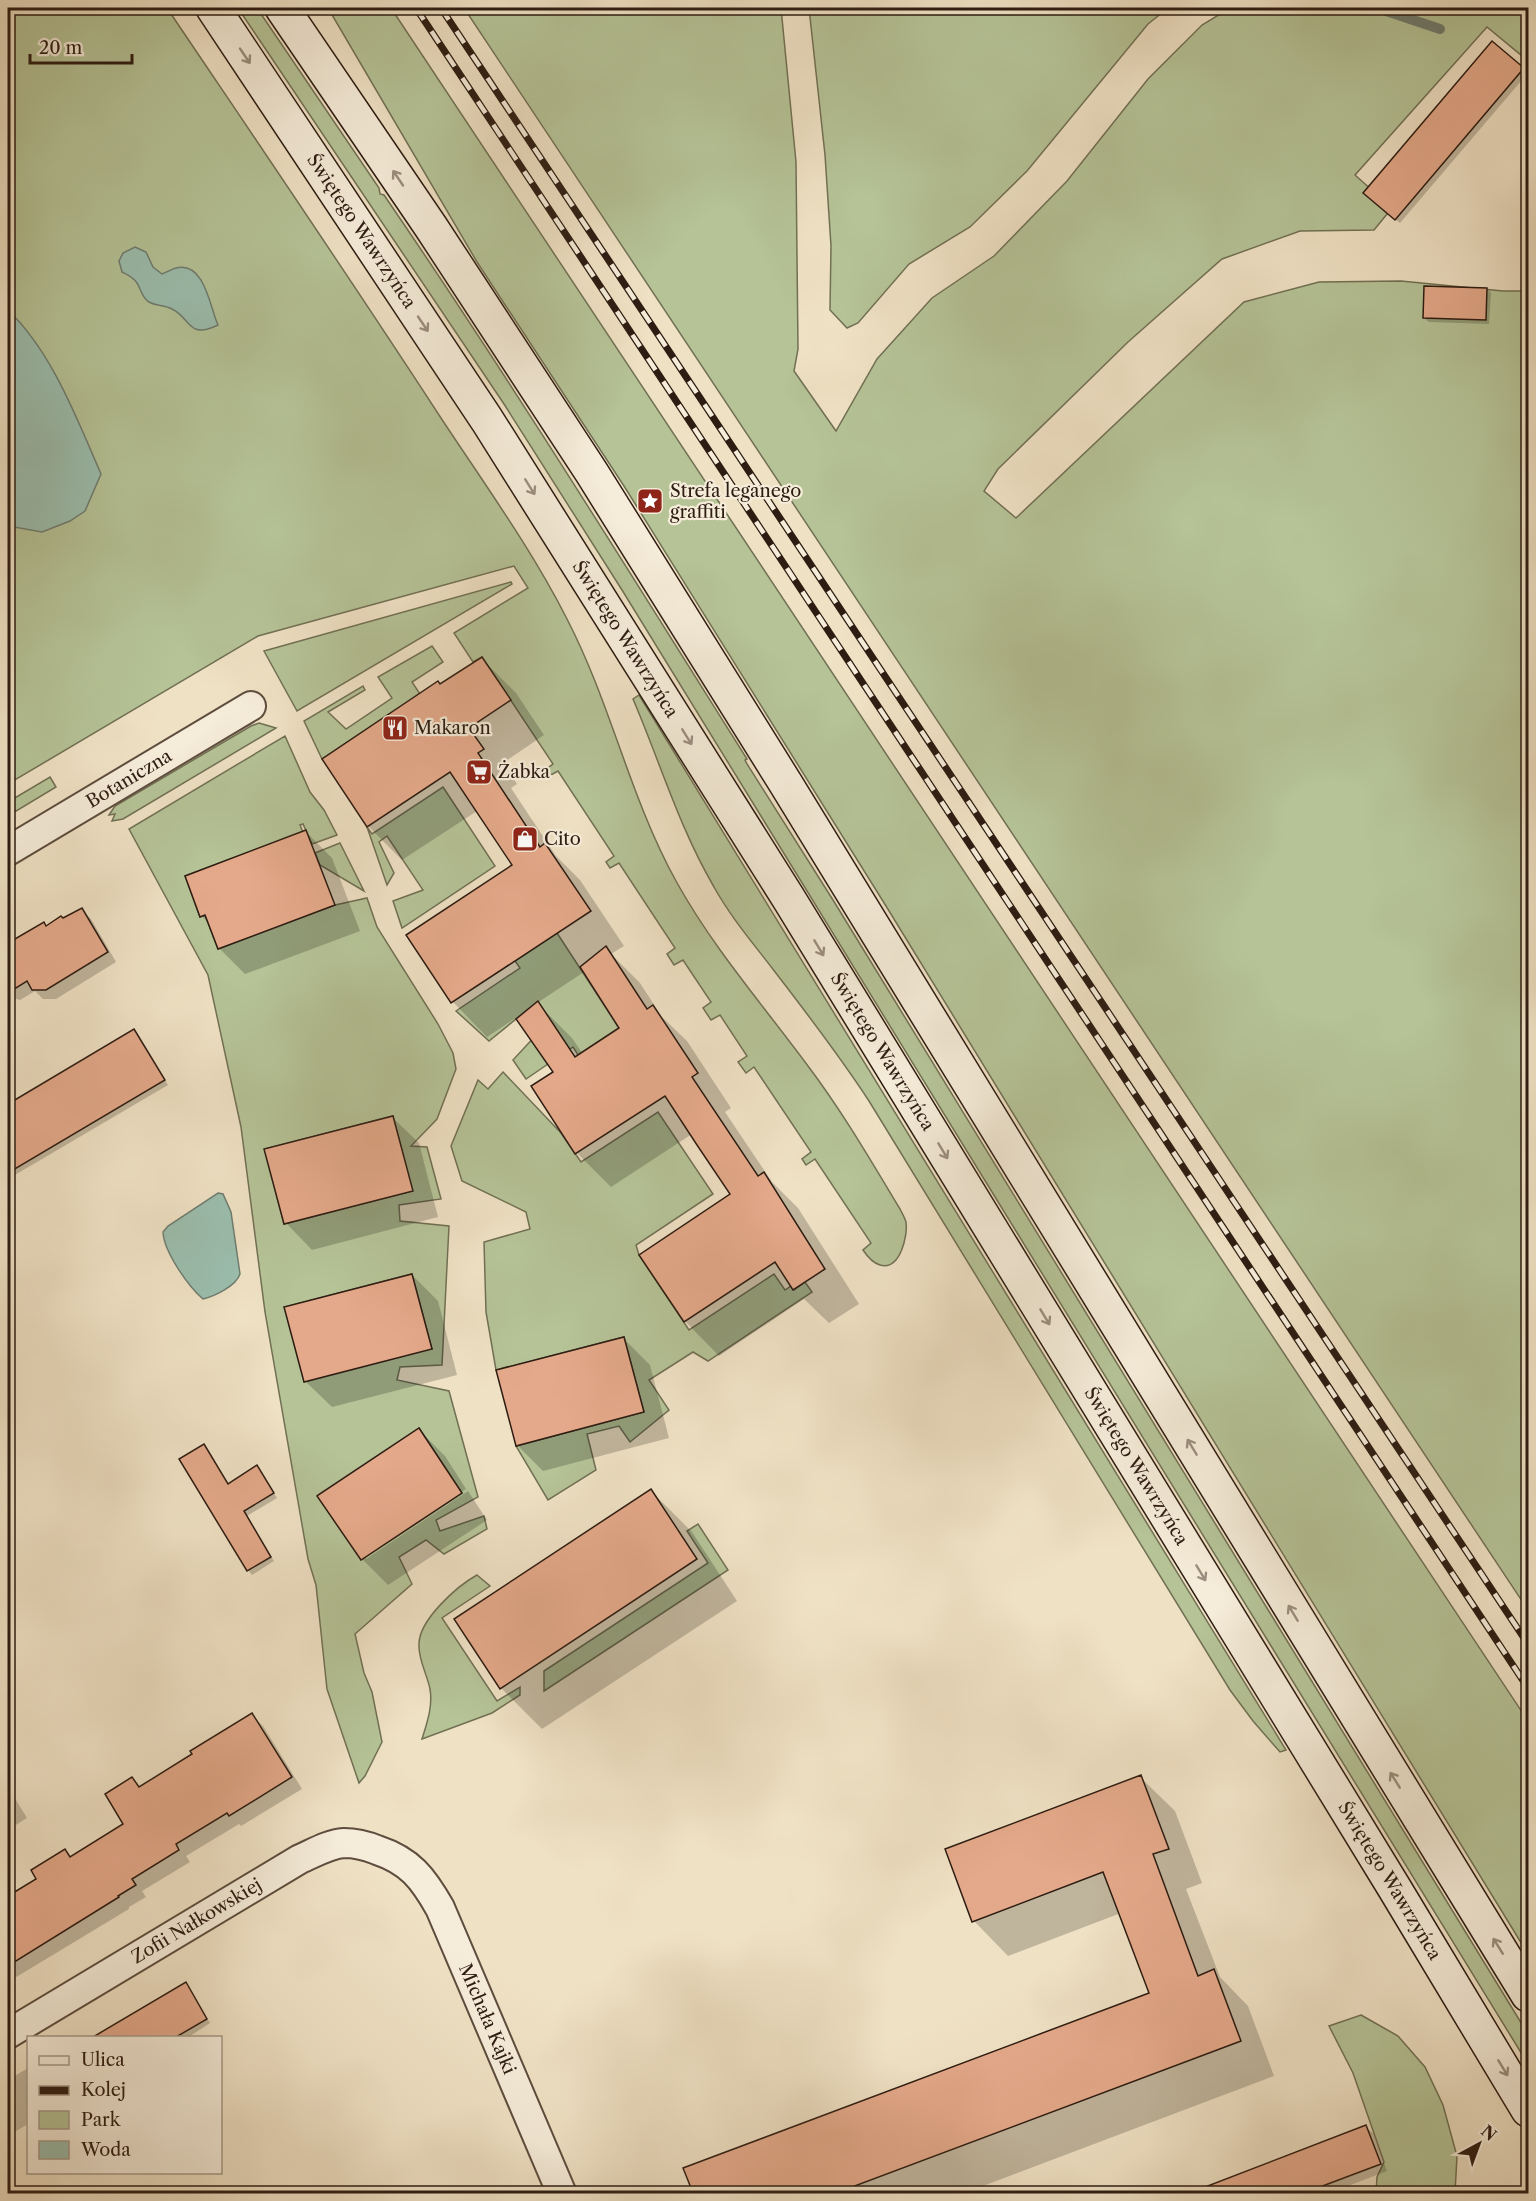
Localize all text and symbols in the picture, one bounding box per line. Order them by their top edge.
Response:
scale bar [30,27,132,65]
text: 20 m [39,37,83,59]
one-way arrow [240,47,252,64]
street label: Świętego Wawrzyńca [302,149,421,313]
one-way arrow [392,171,404,187]
one-way arrow [417,315,429,331]
one-way arrow [524,478,536,495]
place label: Strefa leganego graffiti [670,480,801,523]
place icon: Strefa leganego graffiti [635,486,665,516]
street label: Świętego Wawrzyńca [568,556,683,722]
restaurant icon: Makaron [380,713,410,743]
place label: Makaron [414,717,491,739]
one-way arrow [682,728,694,745]
street label: Botaniczna [82,745,176,813]
supermarket icon: Żabka [464,757,494,787]
place label: Żabka [498,760,551,783]
shop icon: Cito [510,824,540,854]
place label: Cito [544,828,581,850]
one-way arrow [813,940,826,957]
street label: Świętego Wawrzyńca [826,968,939,1135]
one-way arrow [938,1142,950,1159]
one-way arrow [1039,1308,1051,1325]
street label: Świętego Wawrzyńca [1080,1383,1193,1550]
one-way arrow [1185,1439,1197,1456]
one-way arrow [1196,1564,1208,1581]
one-way arrow [1287,1605,1299,1622]
one-way arrow [1389,1771,1402,1788]
street label: Świętego Wawrzyńca [1333,1797,1446,1964]
street label: Zofii Nałkowskiej [128,1873,266,1968]
one-way arrow [1491,1937,1504,1954]
street label: Michała Kajki [454,1960,521,2078]
legend [27,2036,222,2174]
text: Ulica [81,2049,125,2071]
one-way arrow [1497,2059,1509,2076]
text: Kolej [81,2079,126,2101]
text: Park [81,2109,122,2131]
north arrow [1449,2114,1509,2174]
text: N [1477,2121,1501,2145]
text: Woda [80,2139,131,2161]

